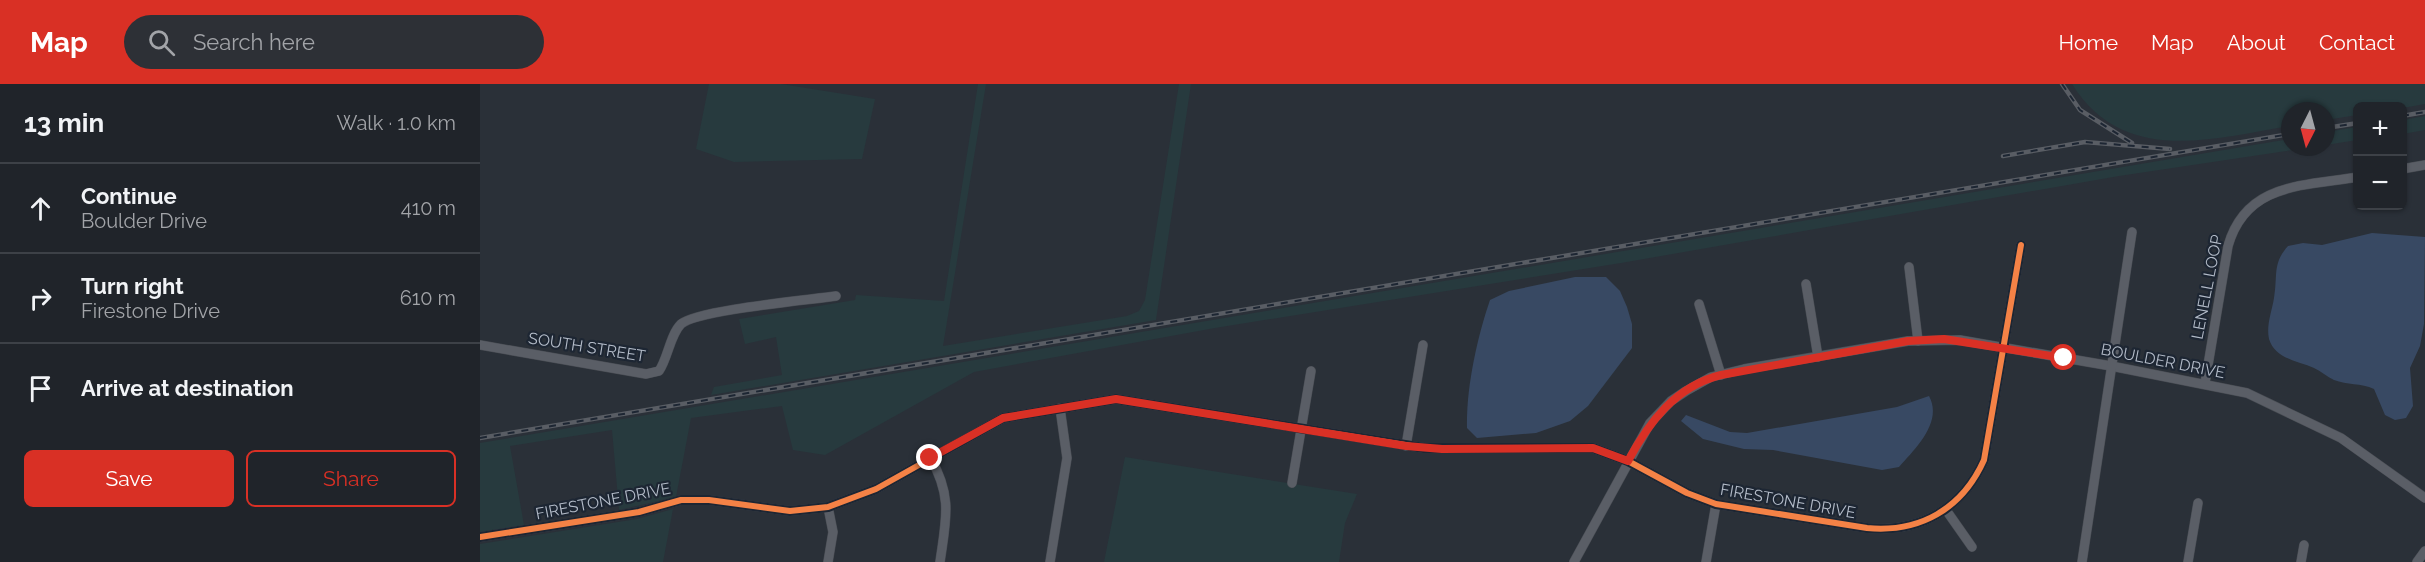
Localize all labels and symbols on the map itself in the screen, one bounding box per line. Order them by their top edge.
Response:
north arrow [2281,102,2335,156]
street label: LENELL LOOP [2188,233,2226,341]
street label: SOUTH STREET [527,328,647,366]
street label: BOULDER DRIVE [2099,340,2227,382]
route start [2050,344,2076,370]
route end [916,444,942,470]
street label: FIRESTONE DRIVE [534,479,672,523]
street label: FIRESTONE DRIVE [1719,480,1857,522]

